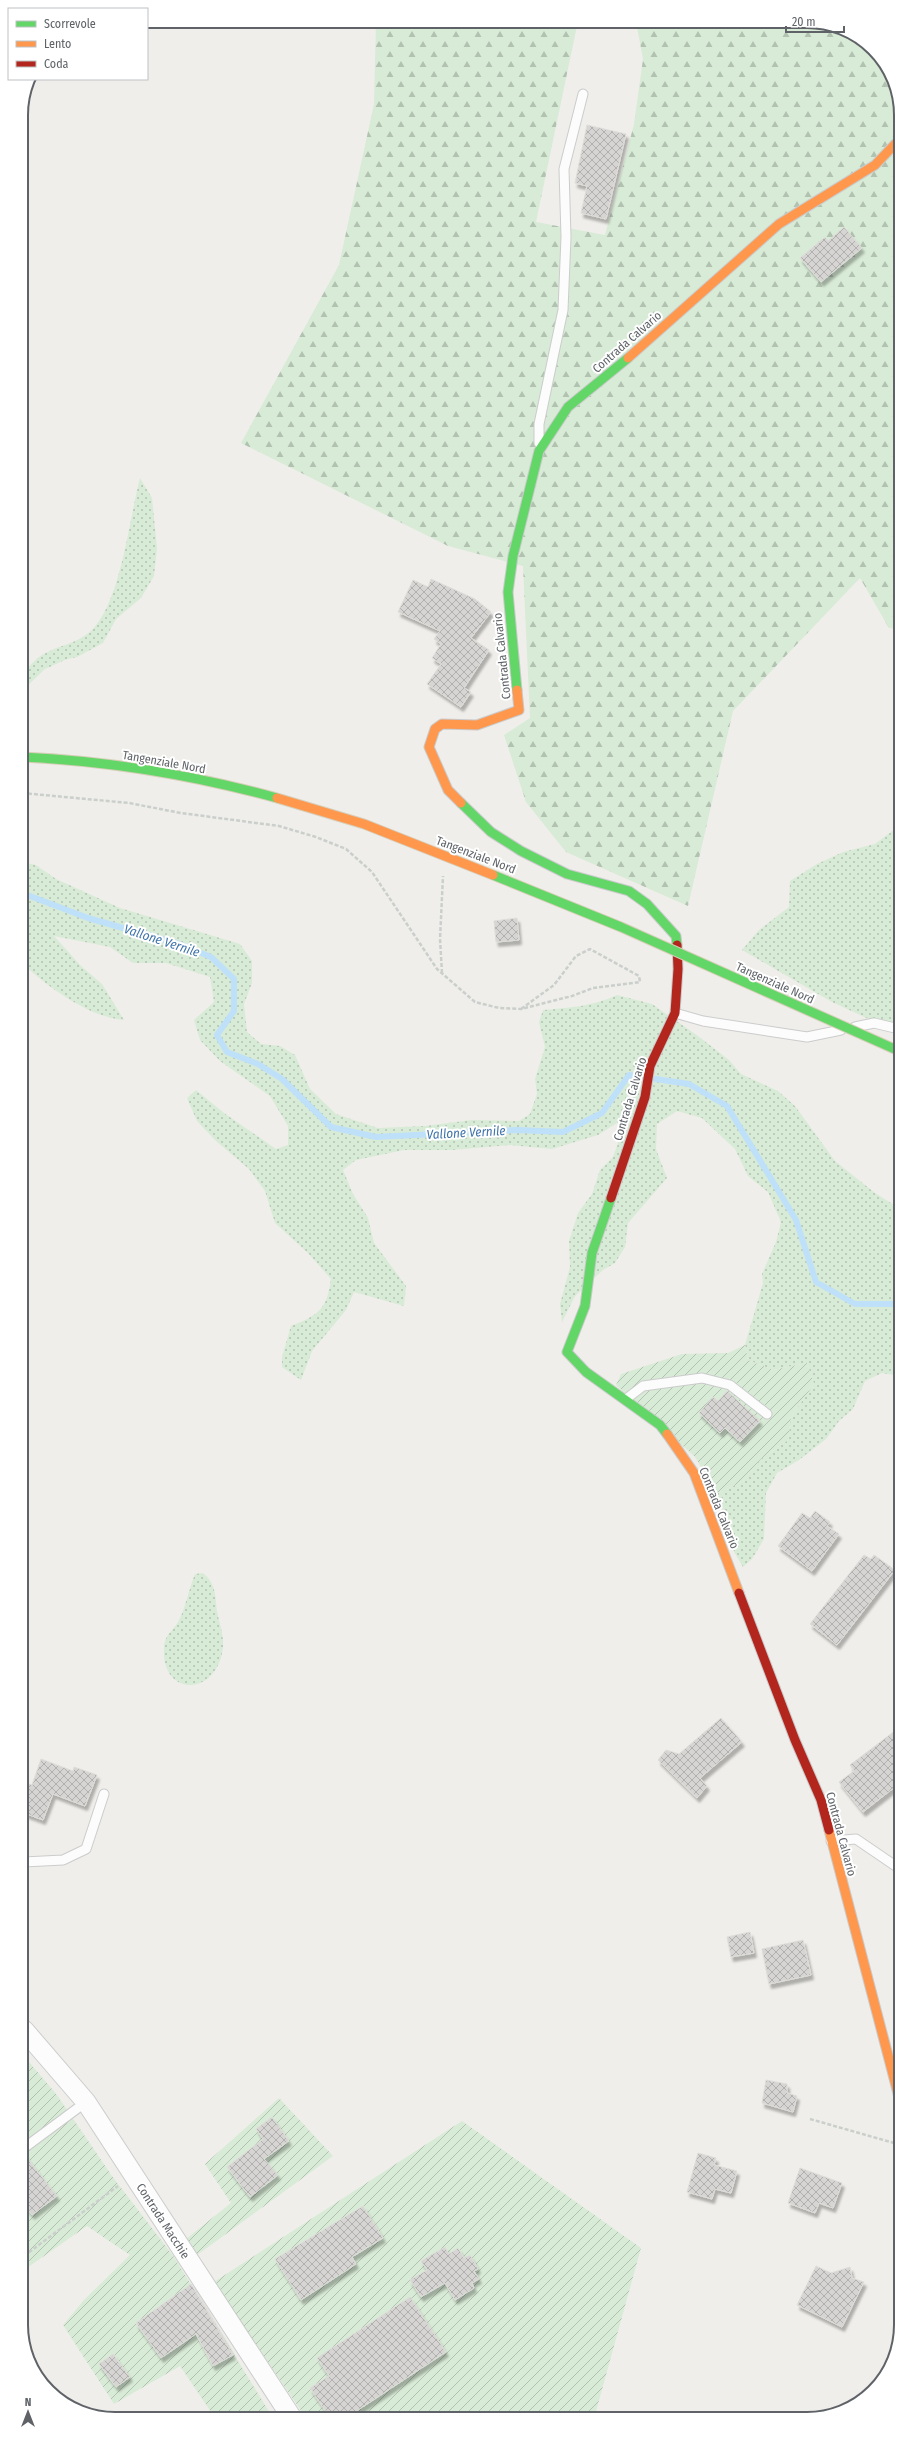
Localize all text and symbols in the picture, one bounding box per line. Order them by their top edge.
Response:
legend [8,8,148,80]
scale bar [786,8,844,34]
text: 20 m [792,15,816,29]
text: Scorrevole [44,17,96,31]
text: Lento [44,37,71,51]
text: Coda [44,57,69,71]
street label: Contrada Calvario [590,308,664,376]
street label: Contrada Calvario [491,612,513,700]
street label: Tangenziale Nord [121,748,207,776]
street label: Tangenziale Nord [434,833,518,877]
water label: Vallone Vernile [122,921,202,960]
street label: Tangenziale Nord [734,959,816,1007]
street label: Contrada Calvario [611,1056,649,1142]
water label: Vallone Vernile [426,1123,506,1142]
street label: Contrada Calvario [696,1465,742,1551]
street label: Contrada Calvario [823,1790,859,1878]
street label: Contrada Macchie [133,2181,193,2261]
north arrow [8,2392,48,2432]
text: N [25,2396,31,2409]

